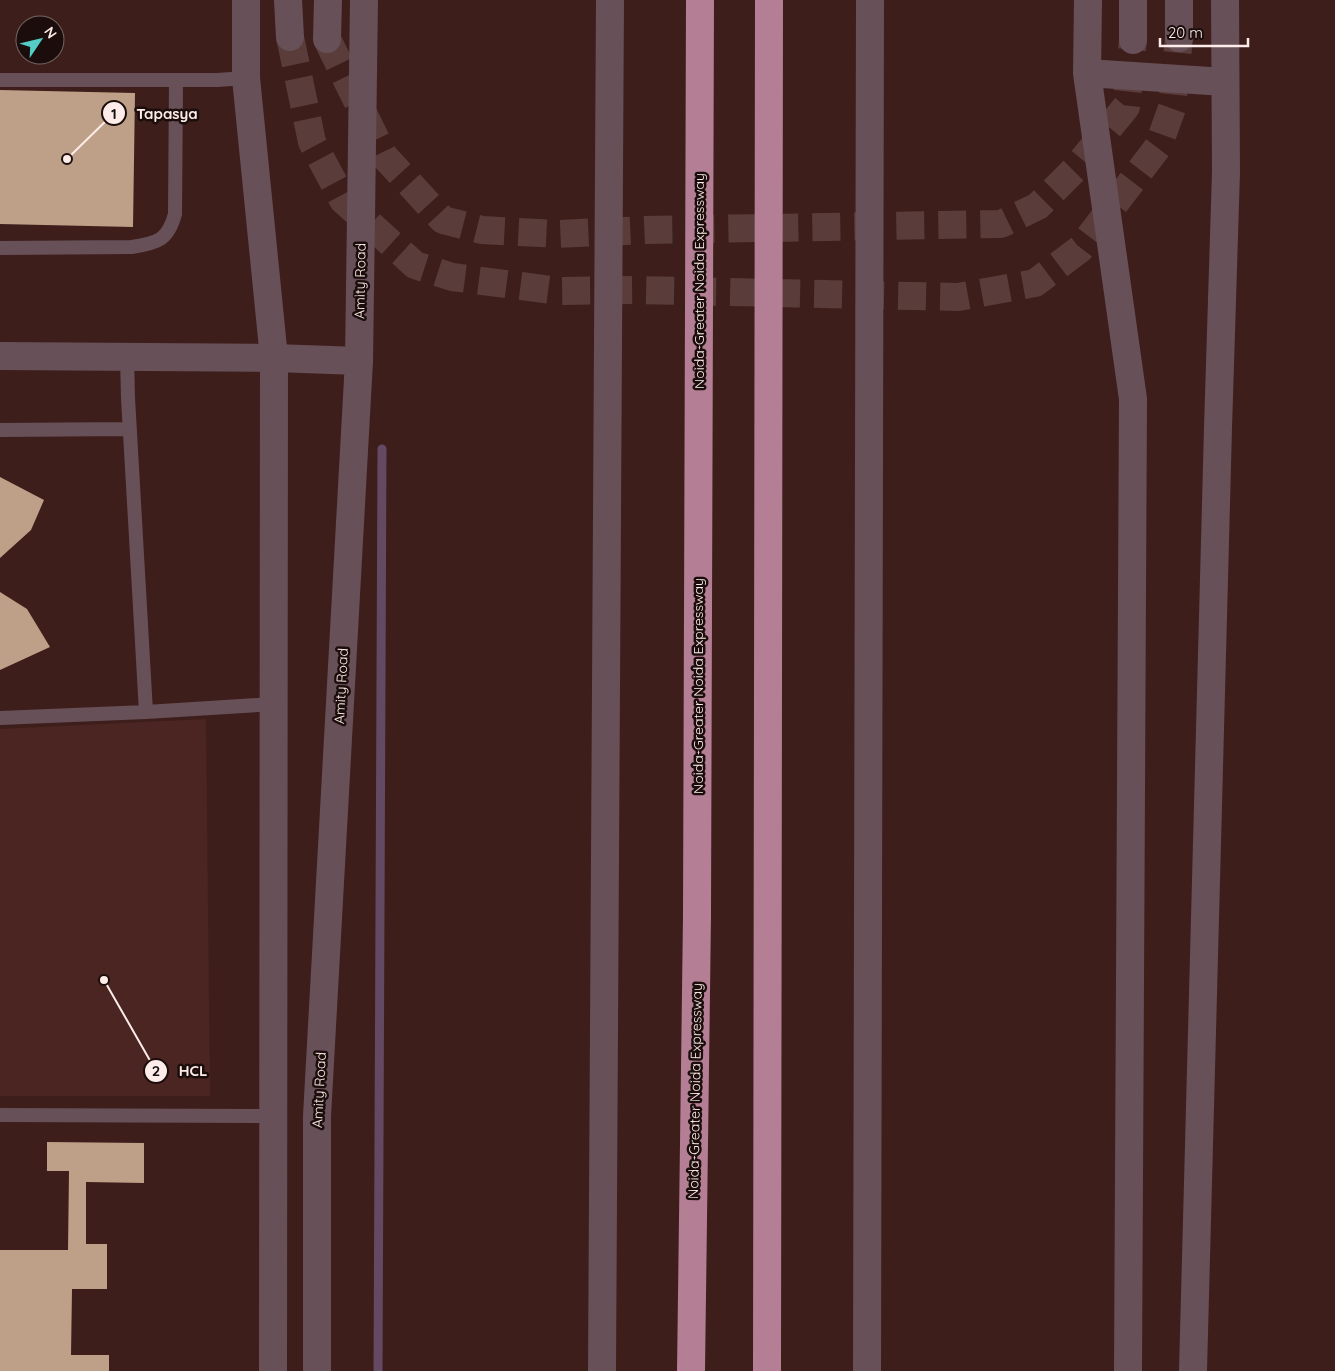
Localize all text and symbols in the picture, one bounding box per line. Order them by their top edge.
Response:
north arrow [15,15,65,65]
scale bar [1160,15,1248,47]
text: N [40,23,61,42]
text: 20 m [1168,23,1203,42]
callout: Tapasya [102,98,208,128]
text: 1 [111,104,117,123]
text: Tapasya [136,104,198,123]
street label: Noida-Greater Noida Expressway [690,173,708,389]
street label: Amity Road [350,243,370,319]
street label: Noida-Greater Noida Expressway [689,578,707,794]
street label: Amity Road [330,648,352,724]
street label: Noida-Greater Noida Expressway [684,983,706,1199]
street label: Amity Road [308,1052,330,1128]
callout: HCL [144,1056,217,1086]
text: 2 [152,1061,160,1080]
text: HCL [179,1061,207,1080]

